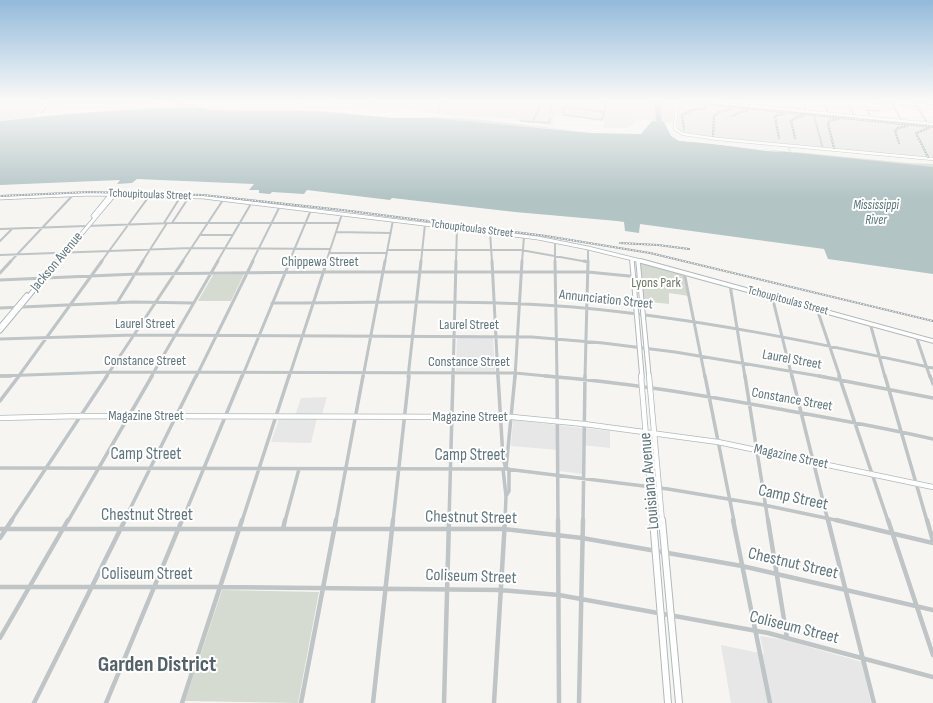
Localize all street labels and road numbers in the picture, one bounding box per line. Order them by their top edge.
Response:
street label: Tchoupitoulas Street [108,186,192,204]
street label: Tchoupitoulas Street [430,217,514,241]
street label: Jackson Avenue [27,229,87,295]
street label: Chippewa Street [281,254,359,270]
street label: Tchoupitoulas Street [746,283,830,319]
street label: Annunciation Street [558,287,654,313]
street label: Laurel Street [115,316,175,332]
street label: Laurel Street [439,317,499,333]
street label: Laurel Street [761,346,823,374]
street label: Constance Street [104,353,186,369]
street label: Constance Street [428,354,510,370]
street label: Constance Street [750,385,834,415]
street label: Magazine Street [108,408,184,424]
street label: Magazine Street [432,409,508,425]
street label: Louisiana Avenue [636,432,664,530]
street label: Magazine Street [752,441,830,473]
street label: Camp Street [110,445,182,465]
street label: Camp Street [434,446,506,466]
street label: Camp Street [756,481,830,515]
street label: Chestnut Street [101,506,193,526]
street label: Chestnut Street [425,507,517,529]
street label: Chestnut Street [746,544,840,584]
street label: Coliseum Street [101,565,193,585]
street label: Coliseum Street [425,565,517,589]
street label: Coliseum Street [747,607,841,649]

